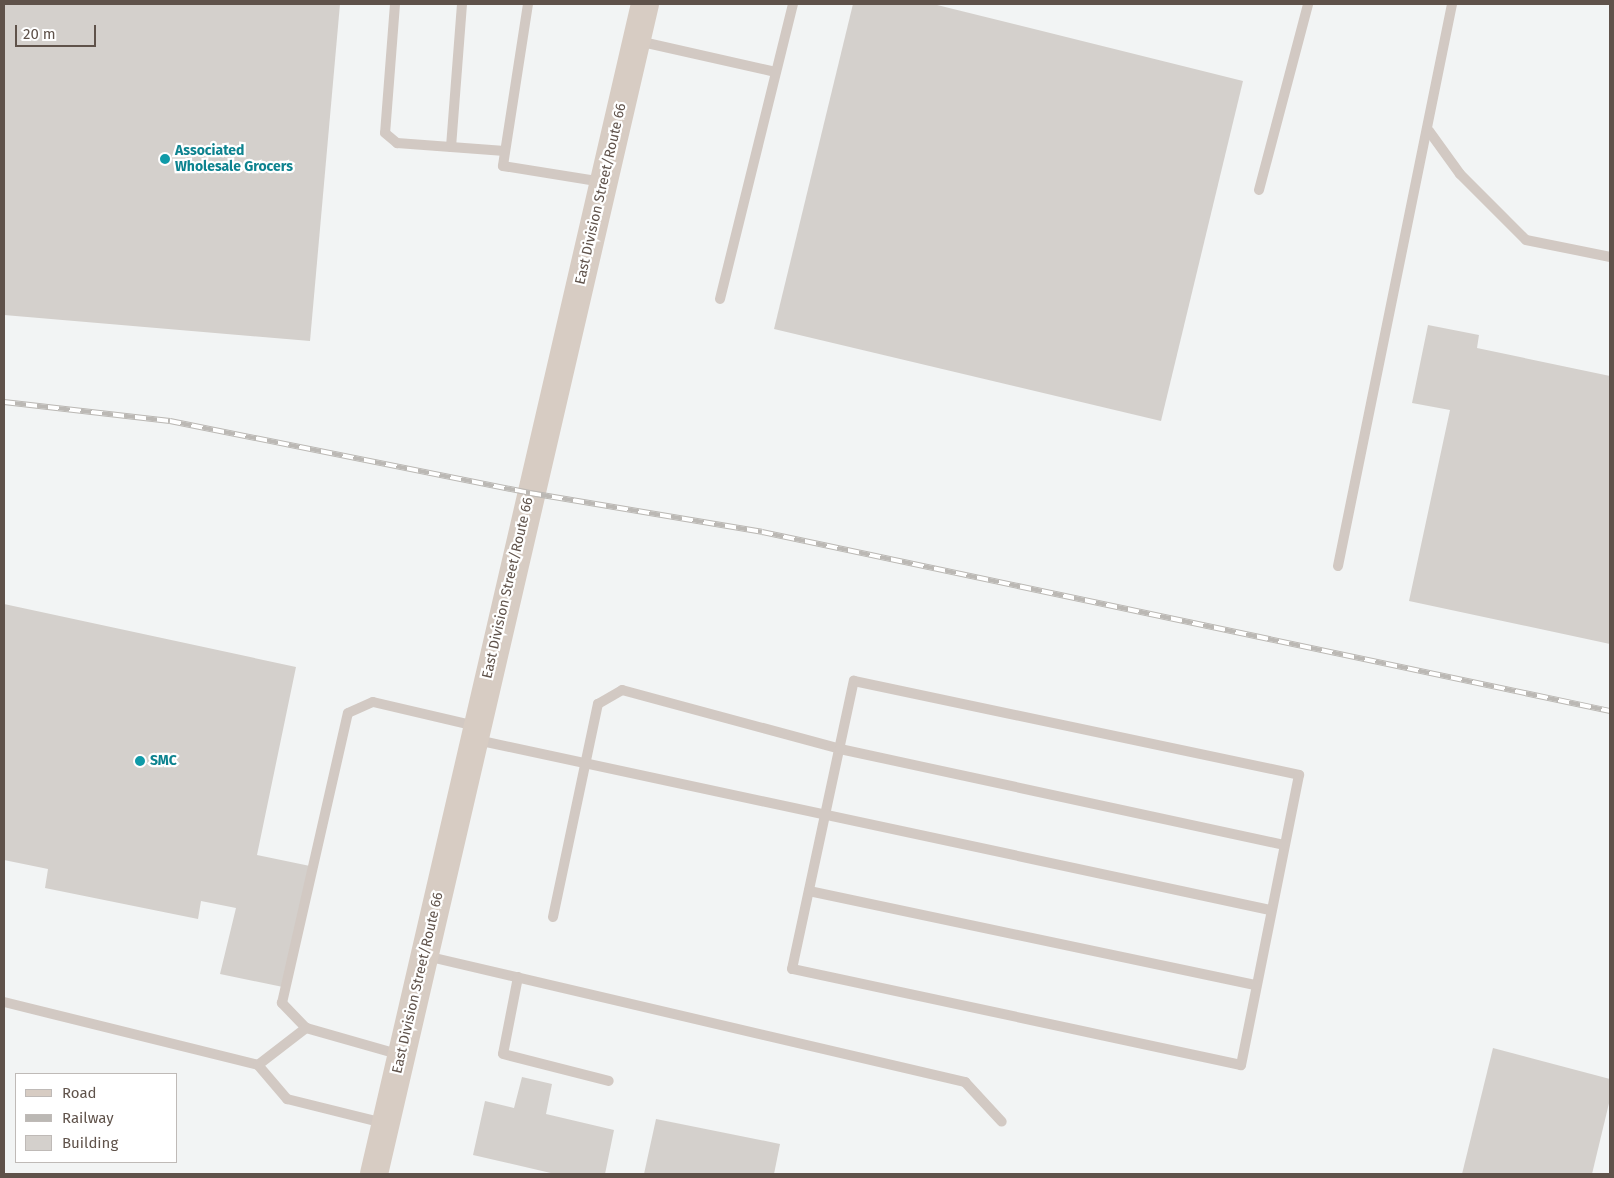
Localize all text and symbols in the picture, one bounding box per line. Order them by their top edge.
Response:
scale bar [18,15,99,47]
text: 20 m [23,25,56,43]
street label: East Division Street/Route 66 [572,102,630,286]
place label: Associated Wholesale Grocers [175,143,293,176]
marker: Associated Wholesale Grocers [159,153,171,165]
street label: East Division Street/Route 66 [479,496,537,680]
place label: SMC [150,753,177,769]
marker: SMC [134,755,146,767]
street label: East Division Street/Route 66 [389,891,447,1075]
legend [15,1073,178,1163]
text: Road [62,1084,97,1102]
text: Railway [62,1109,114,1127]
text: Building [62,1134,118,1152]

